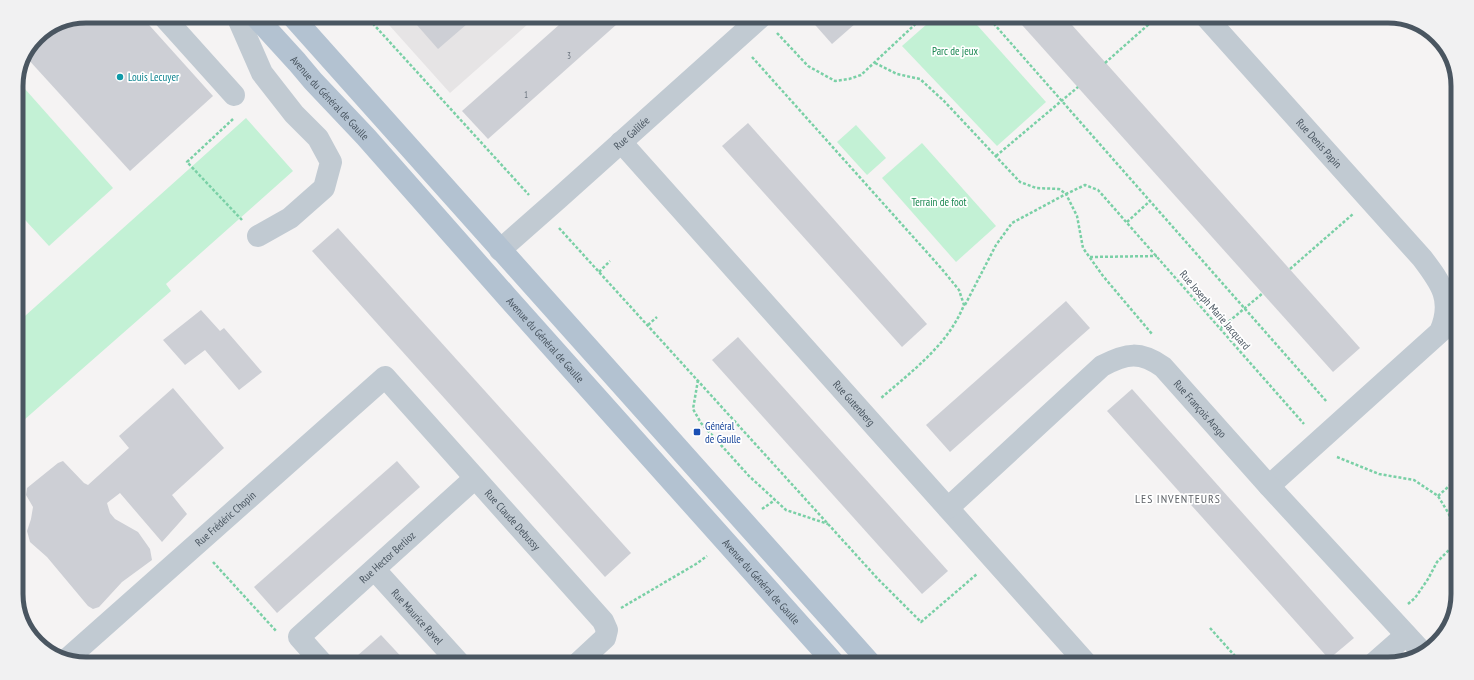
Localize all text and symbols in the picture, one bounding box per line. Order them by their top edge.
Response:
park label: Parc de jeux [932,44,978,58]
house number: 3 [567,50,571,61]
street label: Avenue du Général de Gaulle [288,53,373,143]
place label: Louis Lecuyer [128,70,179,84]
marker: Louis Lecuyer [115,72,125,82]
house number: 1 [524,89,528,100]
street label: Rue Galilée [611,113,653,153]
street label: Rue Denis Papin [1293,116,1345,171]
park label: Terrain de foot [911,195,967,209]
street label: Rue Joseph Marie Jacquard [1177,267,1253,353]
street label: Avenue du Général de Gaulle [504,294,587,386]
street label: Rue Gutenberg [830,377,878,429]
street label: Rue François Arago [1171,377,1230,441]
place label: Général de Gaulle [705,419,741,446]
marker: Général de Gaulle [692,427,702,437]
street label: Rue Claude Debussy [482,487,544,554]
street label: Rue Frédéric Chopin [192,488,259,549]
district label: LES INVENTEURS [1135,491,1221,506]
street label: Rue Hector Berlioz [356,528,418,586]
street label: Avenue du Général de Gaulle [719,536,803,627]
street label: Rue Maurice Ravel [388,586,446,648]

